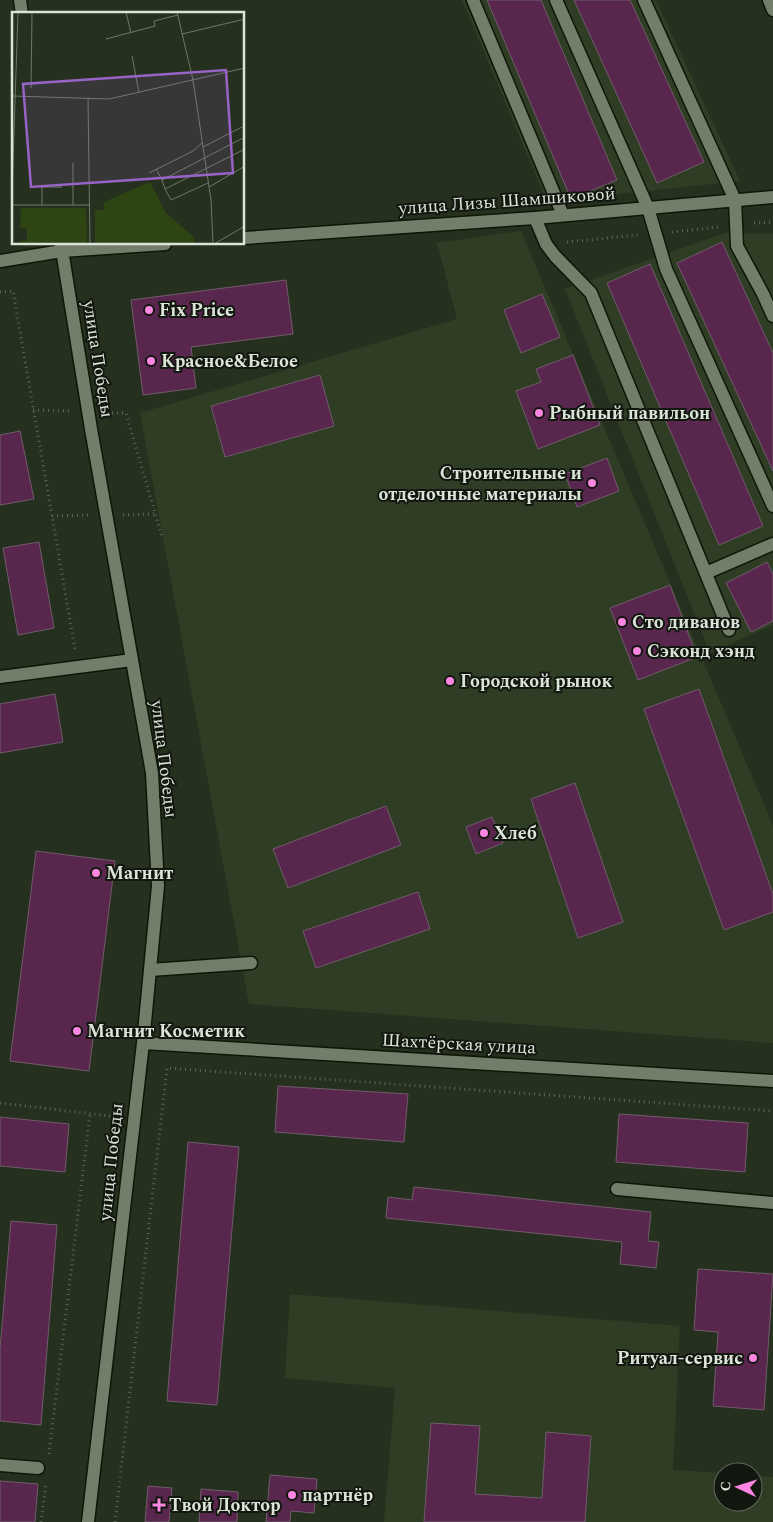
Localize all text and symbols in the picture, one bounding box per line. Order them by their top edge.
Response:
inset map [12,12,245,245]
street label: улица Лизы Шамшиковой [397,180,616,222]
street label: улица Победы [75,297,121,420]
place label: Fix Price [159,297,234,324]
marker: Fix Price [143,304,155,316]
place label: Красное&Белое [161,348,298,375]
marker: Красное&Белое [145,355,157,367]
place label: Рыбный павильон [549,400,710,427]
marker: Рыбный павильон [533,407,545,419]
place label: Строительные и отделочные материалы [379,460,582,508]
marker: Строительные и отделочные материалы [586,477,598,489]
place label: Сто диванов [632,609,740,636]
marker: Сто диванов [616,616,628,628]
place label: Сэконд хэнд [647,638,755,665]
marker: Сэконд хэнд [631,645,643,657]
place label: Городской рынок [460,668,612,695]
marker: Городской рынок [444,675,456,687]
street label: улица Победы [143,698,185,819]
place label: Хлеб [494,820,537,847]
marker: Хлеб [478,827,490,839]
place label: Магнит [106,860,173,887]
marker: Магнит [90,867,102,879]
place label: Магнит Косметик [87,1018,245,1045]
marker: Магнит Косметик [71,1025,83,1037]
street label: Шахтёрская улица [381,1026,537,1062]
street label: улица Победы [91,1102,131,1223]
place label: Ритуал-сервис [617,1345,743,1372]
marker: Ритуал-сервис [747,1352,759,1364]
north arrow [713,1462,763,1512]
text: С [715,1480,736,1492]
place label: партнёр [302,1482,373,1509]
marker: партнёр [286,1489,298,1501]
place label: Твой Доктор [169,1492,281,1519]
marker: Твой Доктор [153,1499,165,1511]

